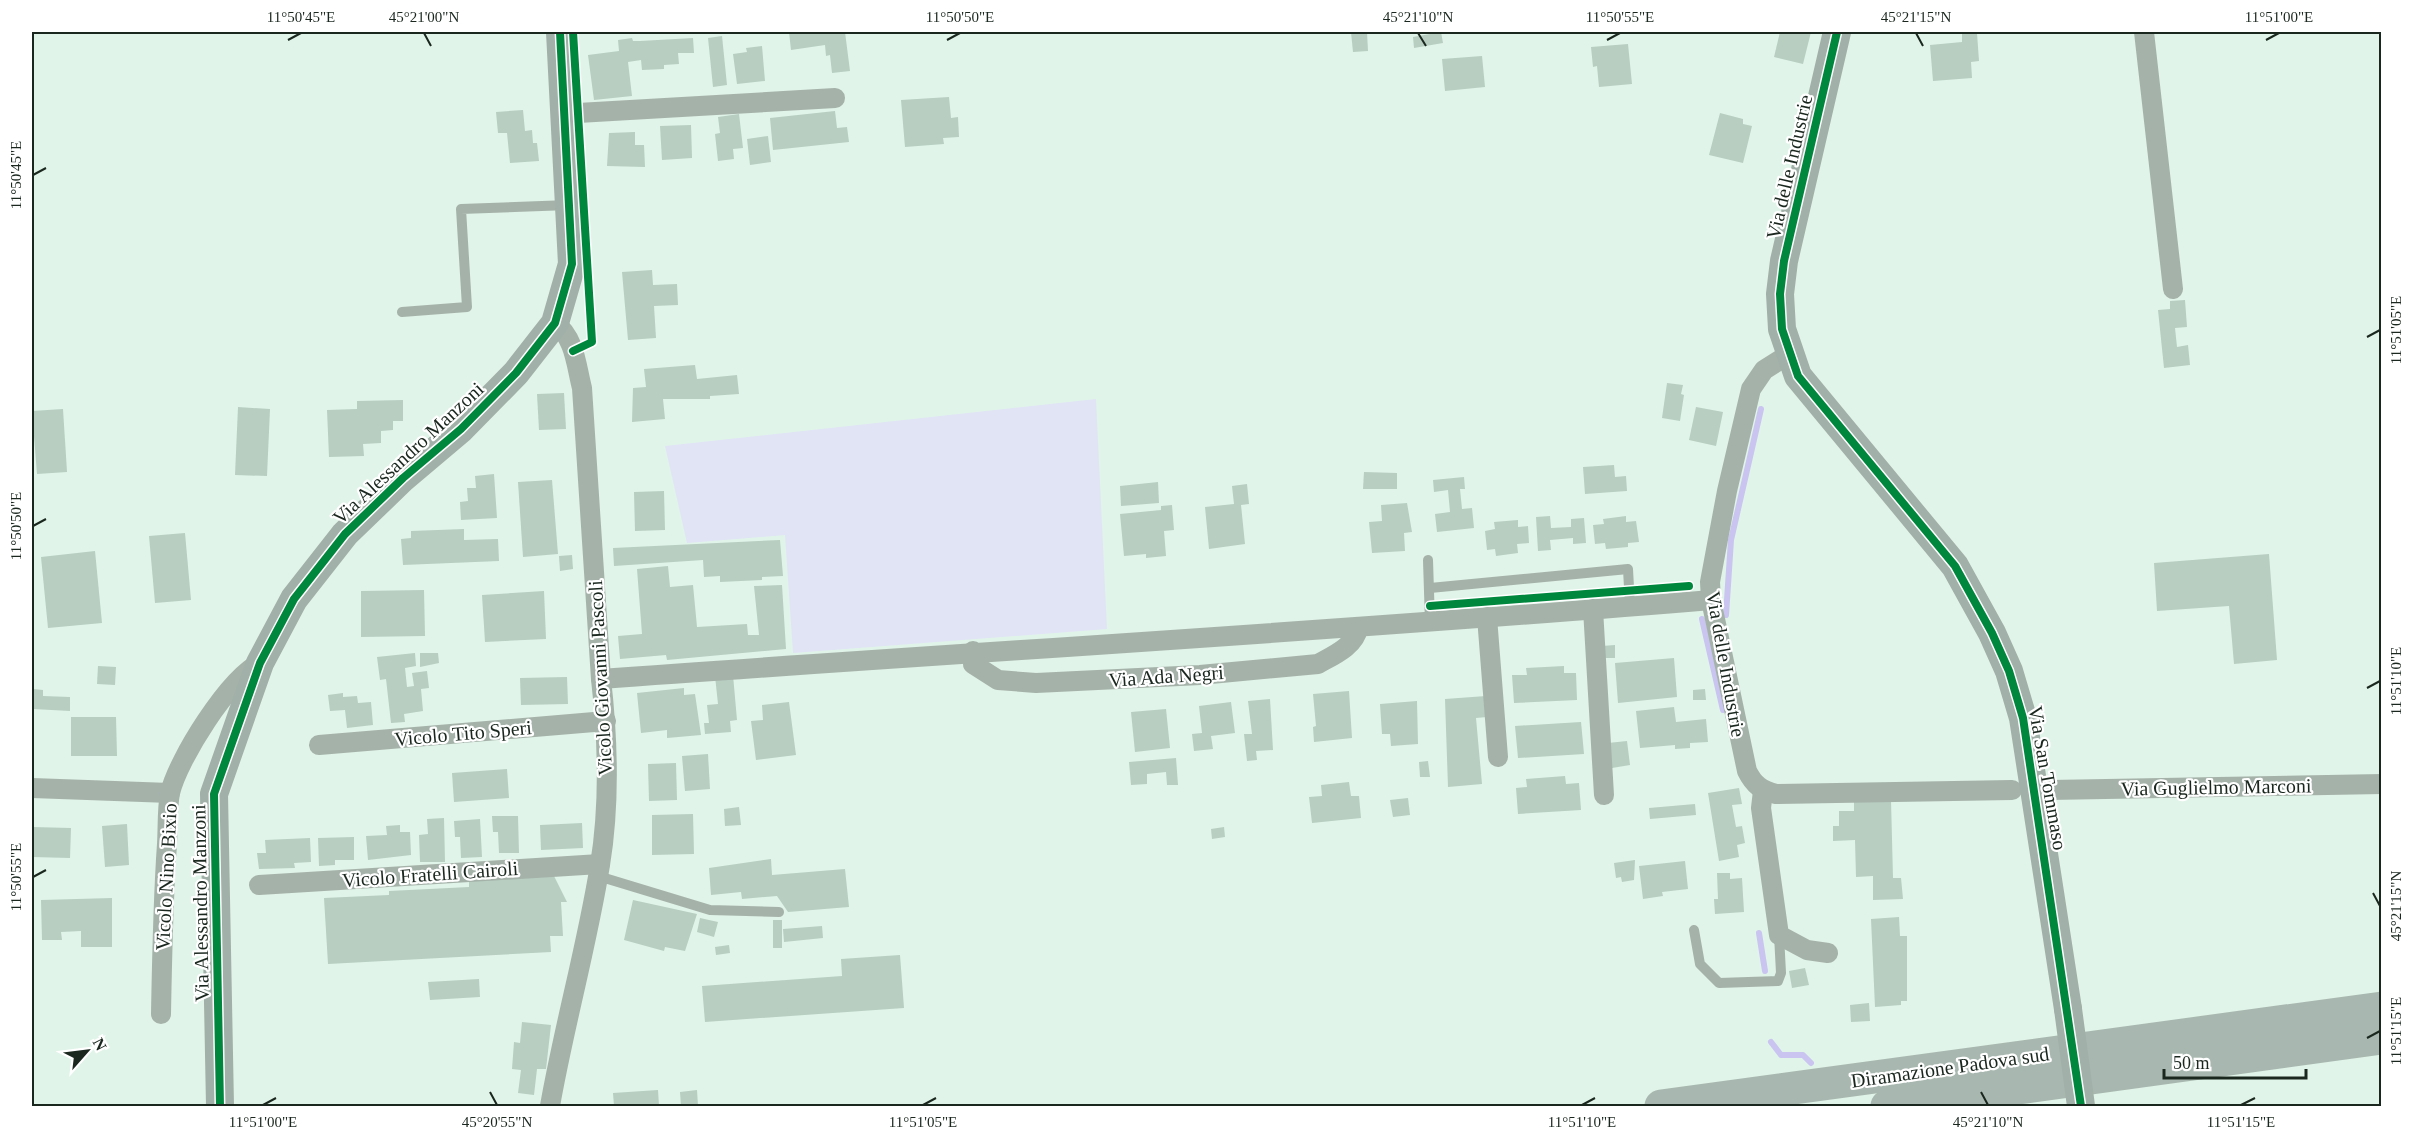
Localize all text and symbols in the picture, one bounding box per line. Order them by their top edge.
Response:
text: 11°50'45"E [267,9,335,25]
text: 45°21'00"N [389,9,459,25]
text: 11°50'50"E [926,9,994,25]
text: 45°21'10"N [1383,9,1453,25]
text: 11°50'55"E [1586,9,1654,25]
text: 45°21'15"N [1881,9,1951,25]
text: 11°51'00"E [2245,9,2313,25]
street label: Via delle Industrie [1762,92,1816,241]
text: 11°50'45"E [8,141,24,209]
text: 11°51'05"E [2388,296,2404,364]
street label: Via Alessandro Manzoni [328,377,488,528]
text: 11°50'50"E [8,492,24,560]
street label: Vicolo Giovanni Pascoli [584,579,616,776]
street label: Via delle Industrie [1702,589,1750,739]
text: 11°51'10"E [2388,647,2404,715]
street label: Via Ada Negri [1108,661,1225,692]
street label: Via San Tommaso [2024,704,2072,852]
street label: Vicolo Tito Speri [393,716,533,751]
street label: Via Guglielmo Marconi [2120,774,2312,801]
street label: Vicolo Nino Bixio [151,803,181,951]
street label: Via Alessandro Manzoni [187,804,213,1002]
text: 11°50'55"E [8,843,24,911]
street label: Vicolo Fratelli Cairoli [341,857,519,891]
text: 45°21'15"N [2388,871,2404,941]
text: 11°51'15"E [2388,997,2404,1065]
north arrow [57,1021,117,1081]
text: N [90,1035,110,1054]
street label: Diramazione Padova sud [1849,1042,2051,1092]
scale bar [2164,1042,2306,1080]
text: 50 m [2173,1053,2210,1073]
text: 11°51'00"E [229,1114,297,1130]
text: 45°20'55"N [462,1114,532,1130]
text: 11°51'05"E [889,1114,957,1130]
text: 11°51'10"E [1548,1114,1616,1130]
text: 45°21'10"N [1953,1114,2023,1130]
text: 11°51'15"E [2207,1114,2275,1130]

